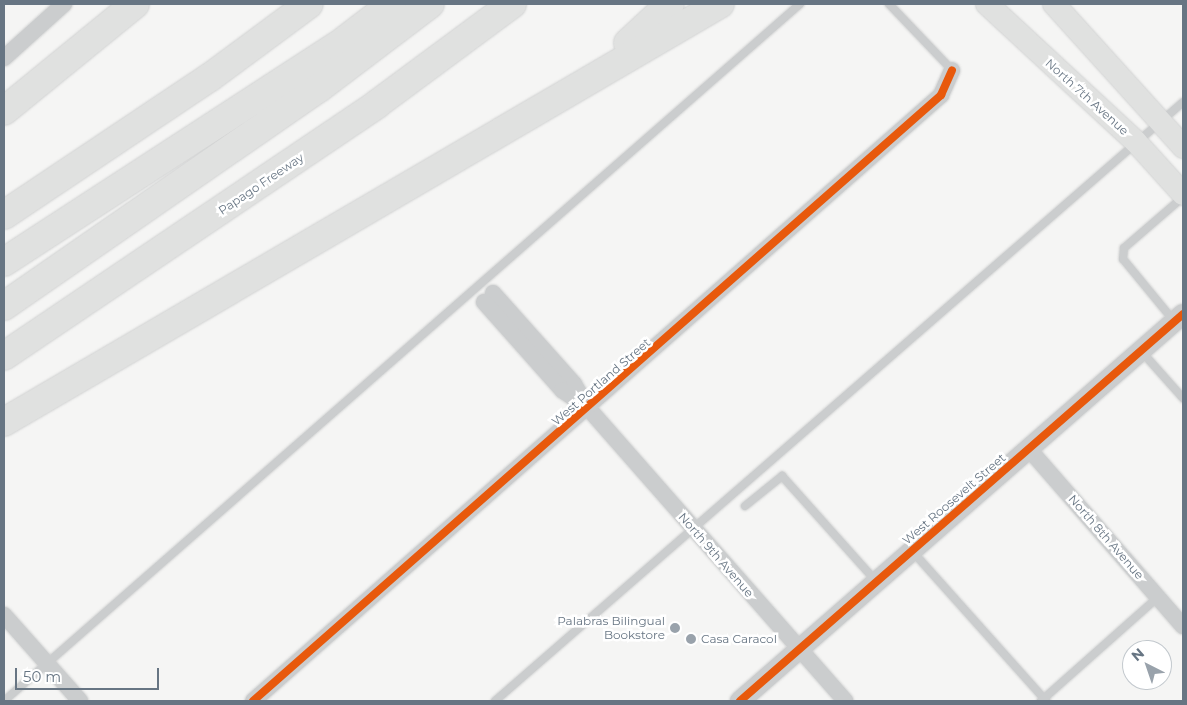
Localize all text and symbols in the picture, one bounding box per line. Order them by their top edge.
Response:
street label: North 7th Avenue [1043,56,1131,138]
street label: Papago Freeway [216,150,306,218]
street label: West Portland Street [549,335,653,429]
street label: West Roosevelt Street [900,450,1008,548]
street label: North 8th Avenue [1065,492,1147,582]
street label: North 9th Avenue [675,510,757,600]
place label: Palabras Bilingual Bookstore [557,614,665,642]
marker: Palabras Bilingual Bookstore [669,622,681,634]
place label: Casa Caracol [701,632,777,646]
marker: Casa Caracol [685,633,697,645]
north arrow [1122,640,1172,690]
text: N [1128,644,1148,665]
scale bar [18,658,161,690]
text: 50 m [23,667,61,686]

